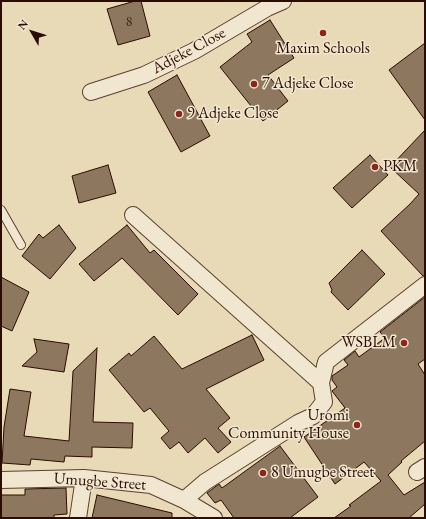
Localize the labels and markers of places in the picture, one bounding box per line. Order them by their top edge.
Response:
marker: Maxim Schools [318,28,328,38]
place label: Maxim Schools [276,39,370,59]
place label: 7 Adjeke Close [262,74,353,94]
marker: 7 Adjeke Close [249,79,259,89]
place label: 9 Adjeke Close [187,104,278,124]
marker: 9 Adjeke Close [174,109,184,119]
place label: PKM [383,157,417,177]
marker: PKM [370,162,380,172]
place label: WSBLM [341,333,396,353]
marker: WSBLM [399,338,409,348]
place label: Uromi Community House [228,406,349,444]
marker: Uromi Community House [352,420,362,430]
place label: 8 Umugbe Street [271,463,374,483]
marker: 8 Umugbe Street [258,468,268,478]

